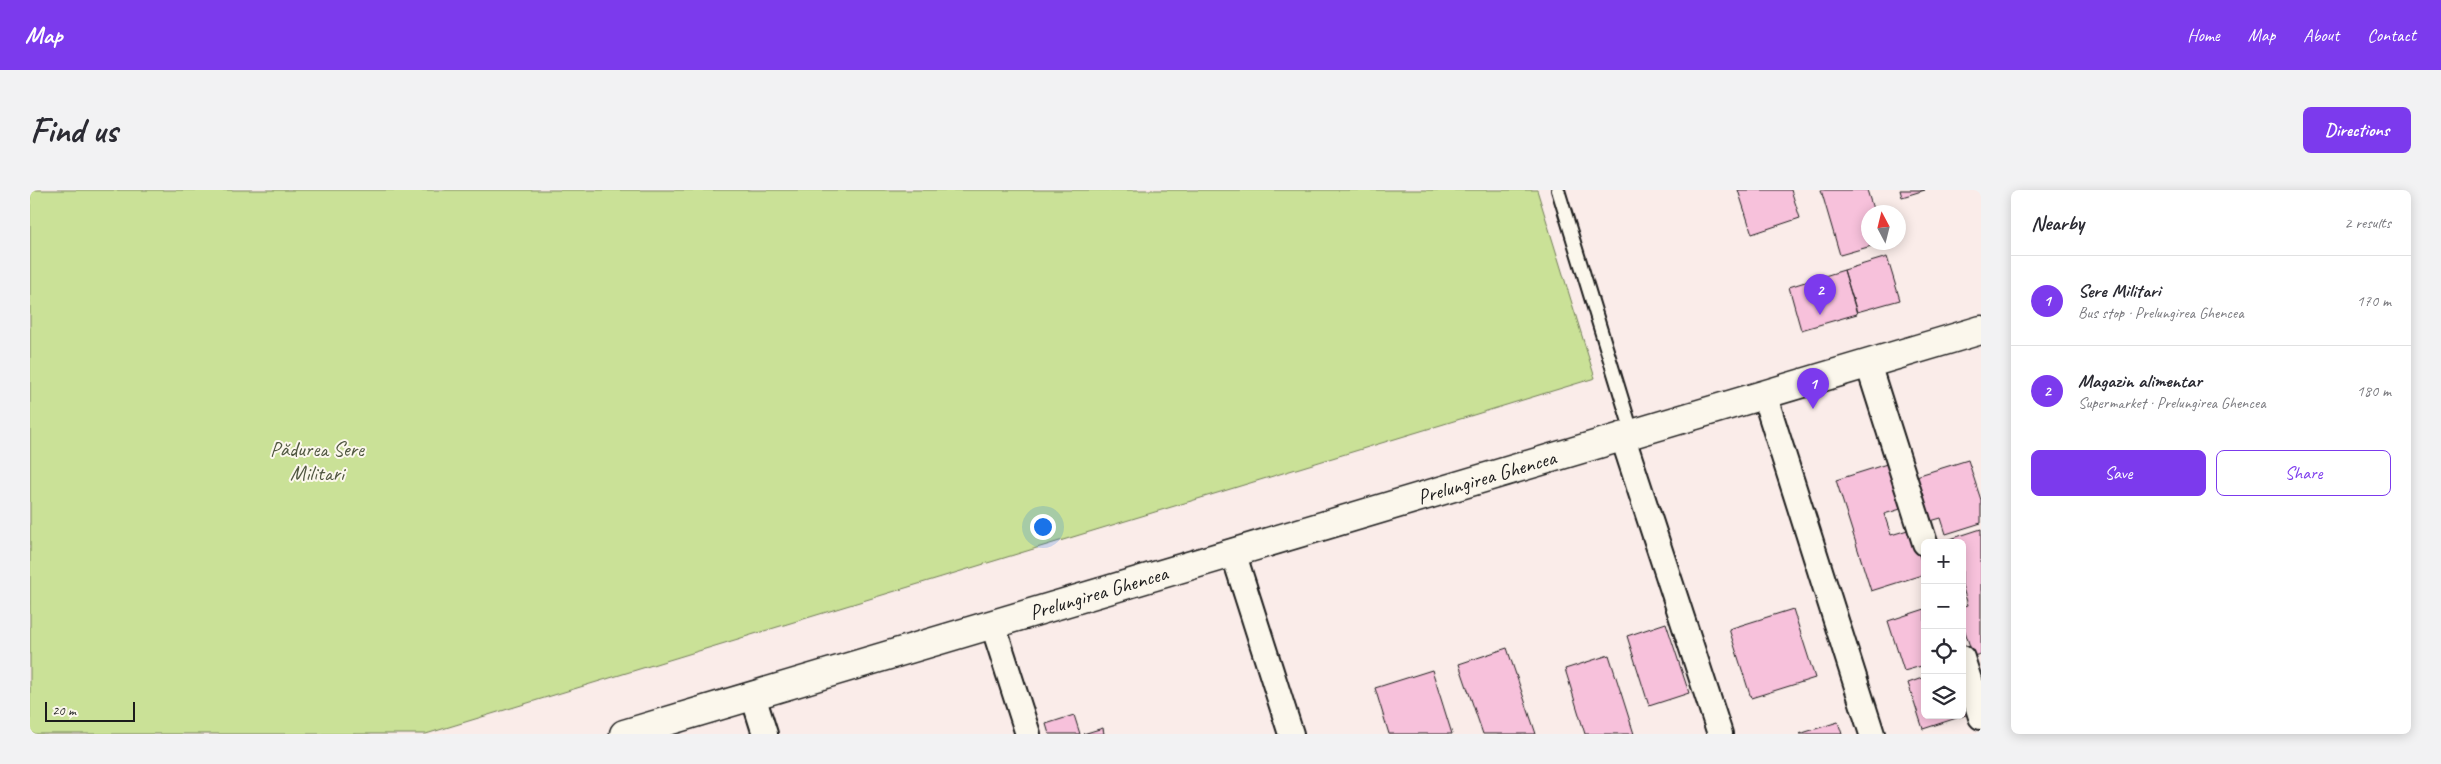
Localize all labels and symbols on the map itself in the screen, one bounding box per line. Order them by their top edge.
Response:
north arrow [1861,205,1906,250]
pin: 2 [1804,274,1836,315]
pin: 1 [1797,368,1829,409]
park label: Pădurea Sere Militari [270,436,365,486]
street label: Prelungirea Ghencea [1414,444,1560,510]
your location [1030,514,1056,540]
street label: Prelungirea Ghencea [1026,559,1172,626]
scale bar [45,699,135,722]

